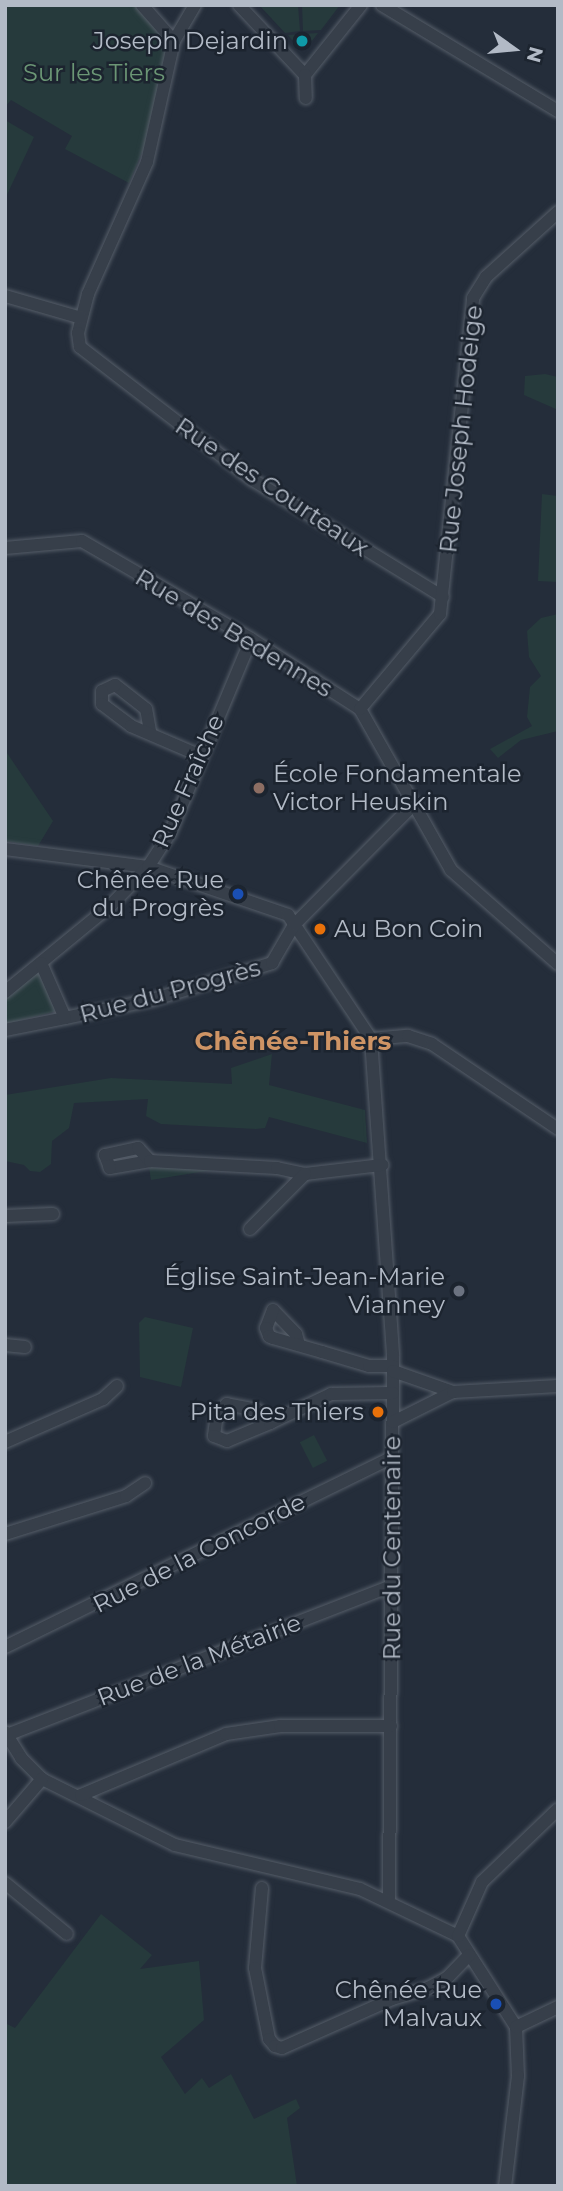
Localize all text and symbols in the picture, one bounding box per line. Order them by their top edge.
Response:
north arrow [479,14,549,84]
place label: Joseph Dejardin [93,27,288,55]
marker: Joseph Dejardin [294,33,310,49]
text: N [522,44,548,65]
park label: Sur les Tiers [23,59,165,87]
street label: Rue Joseph Hodeige [434,304,488,554]
street label: Rue des Courteaux [170,412,374,562]
street label: Rue des Bedennes [130,563,338,703]
street label: Rue Fraîche [146,710,230,852]
place label: École Fondamentale Victor Heuskin [273,760,521,816]
marker: École Fondamentale Victor Heuskin [251,780,267,796]
place label: Chênée Rue du Progrès [77,866,224,922]
marker: Chênée Rue du Progrès [230,886,246,902]
place label: Au Bon Coin [334,915,483,943]
marker: Au Bon Coin [312,921,328,937]
street label: Rue du Progrès [76,953,264,1029]
district label: Chênée-Thiers [195,1026,391,1058]
place label: Église Saint-Jean-Marie Vianney [164,1263,445,1319]
marker: Église Saint-Jean-Marie Vianney [451,1283,467,1299]
place label: Pita des Thiers [190,1398,364,1426]
marker: Pita des Thiers [370,1404,386,1420]
street label: Rue du Centenaire [378,1436,406,1660]
street label: Rue de la Concorde [88,1487,310,1619]
street label: Rue de la Métairie [93,1608,305,1712]
place label: Chênée Rue Malvaux [335,1976,482,2032]
marker: Chênée Rue Malvaux [488,1996,504,2012]

